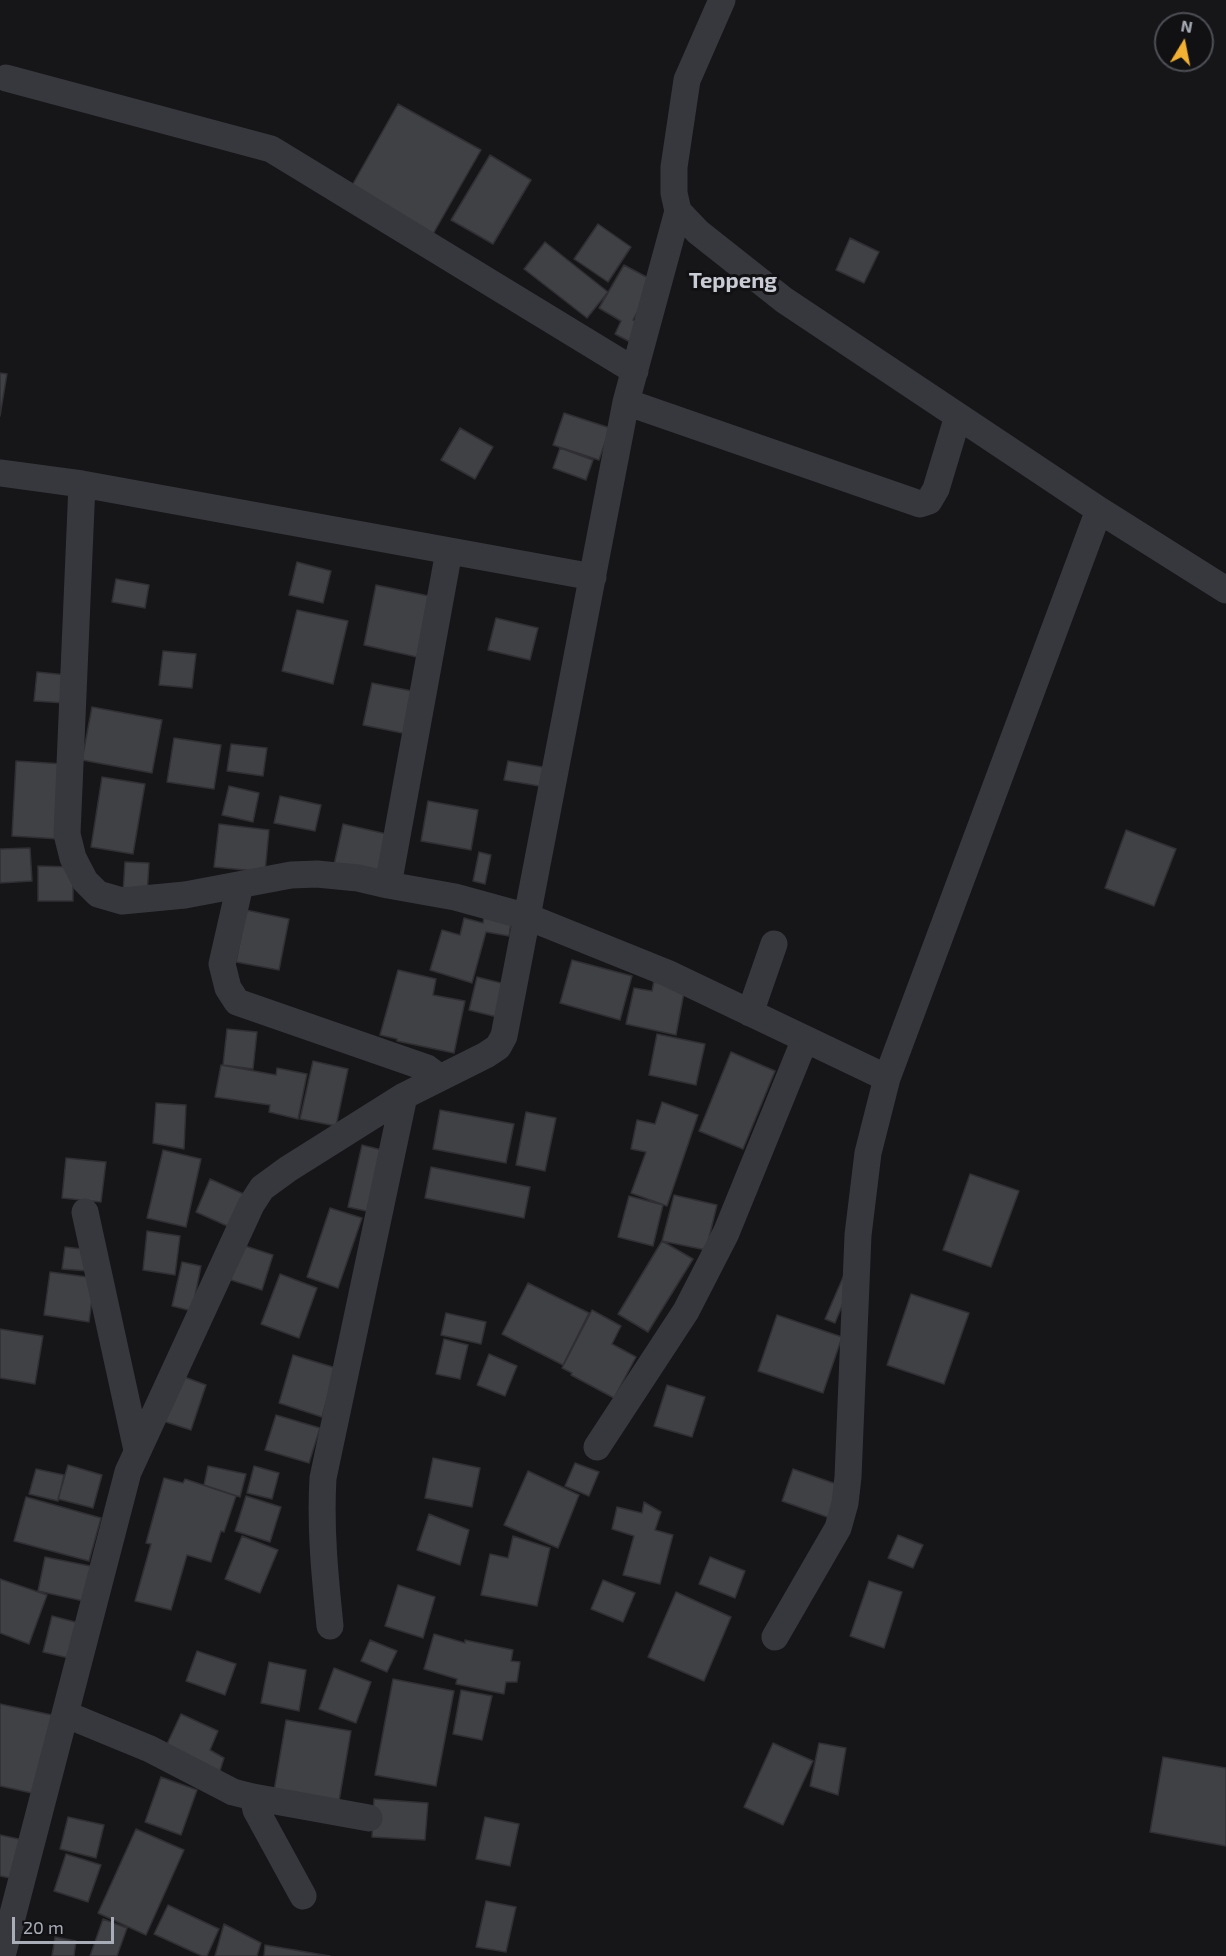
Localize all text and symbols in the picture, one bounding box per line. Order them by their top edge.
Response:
north arrow [1154,12,1214,72]
text: N [1180,15,1194,36]
district label: Teppeng [689,268,777,294]
scale bar [15,1905,117,1943]
text: 20 m [23,1916,64,1938]

